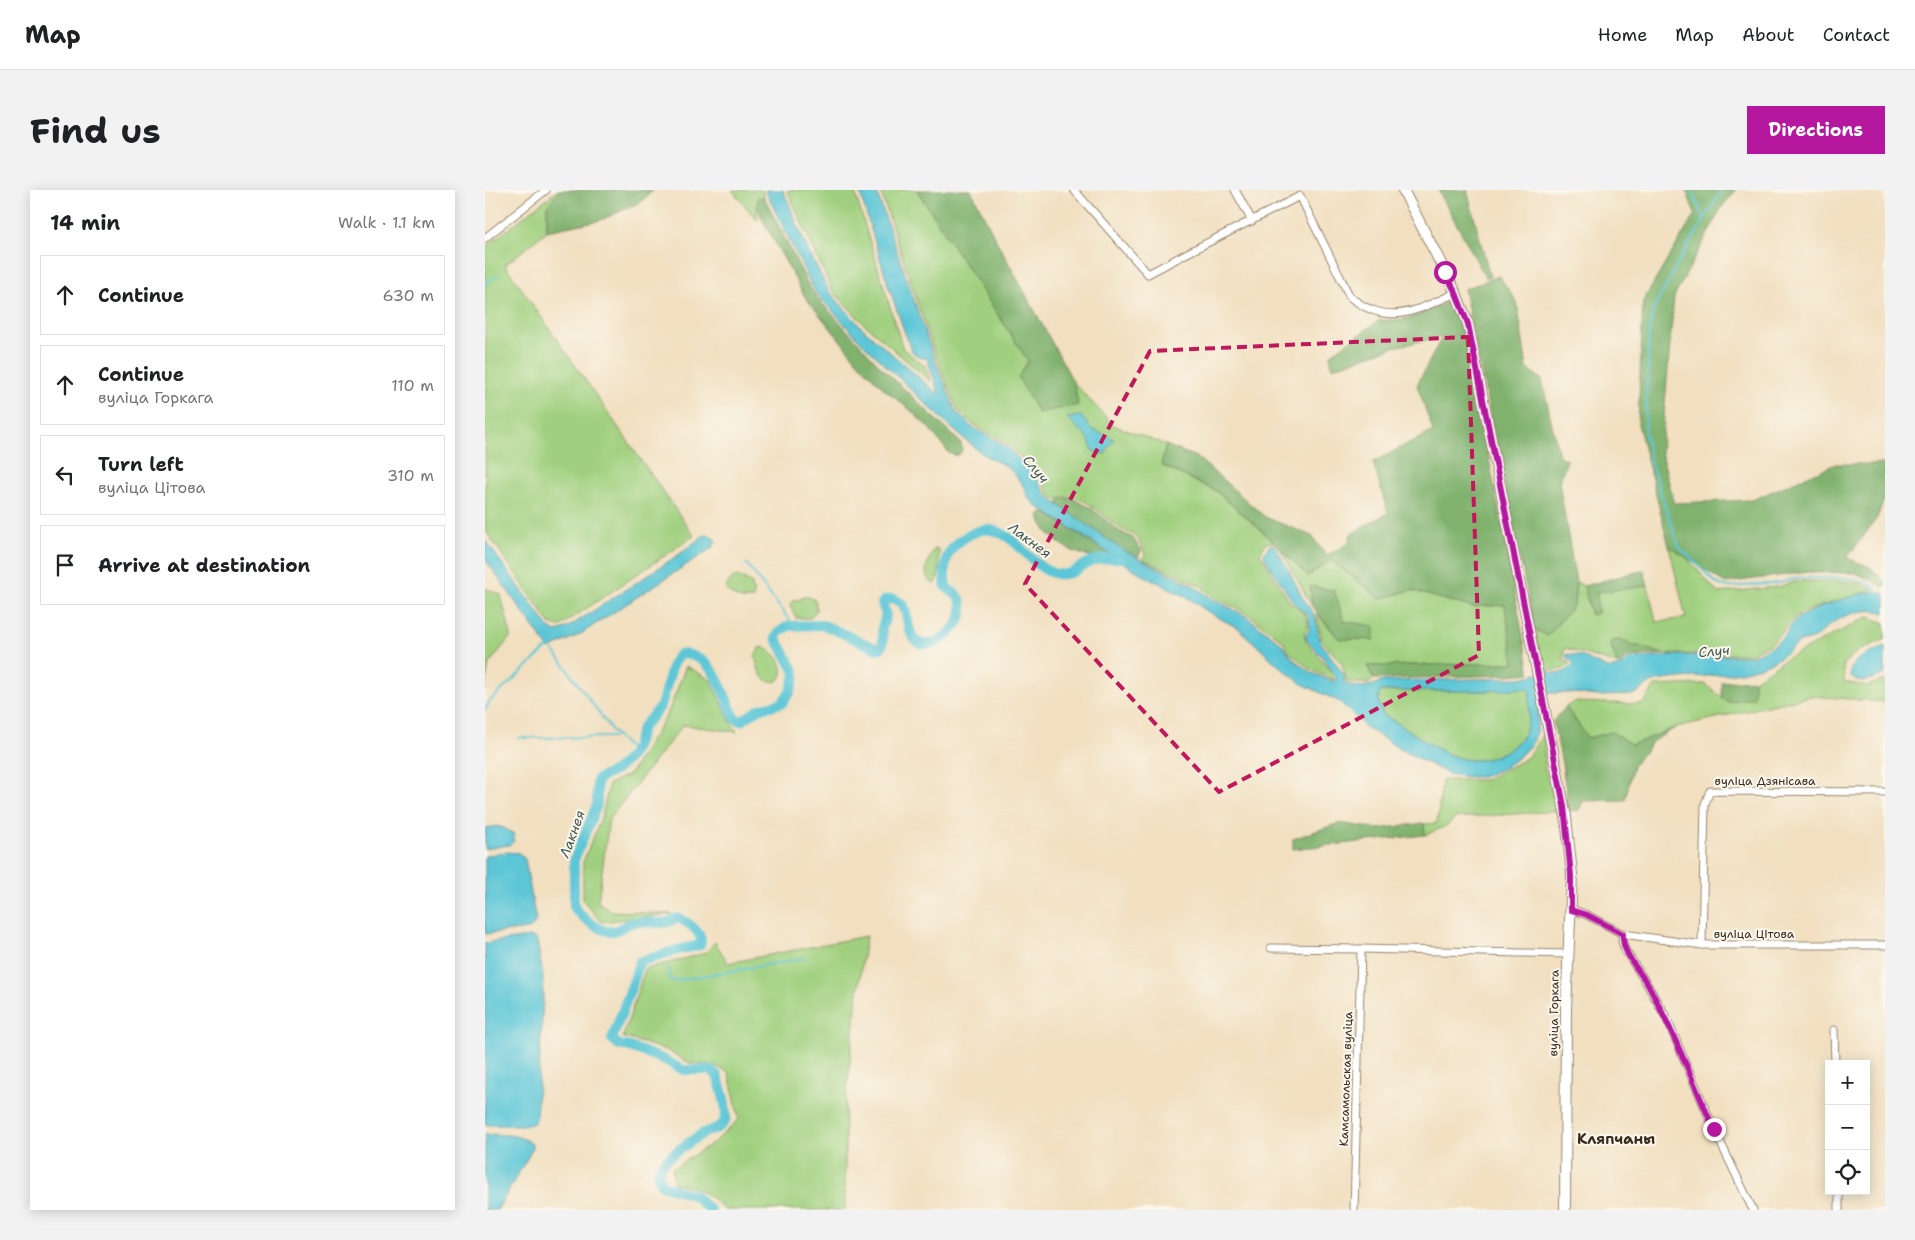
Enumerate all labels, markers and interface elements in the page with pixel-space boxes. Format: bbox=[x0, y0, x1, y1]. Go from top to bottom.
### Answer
text: Map bbox=[25, 19, 81, 51]
text: Home bbox=[1598, 23, 1647, 47]
text: Map bbox=[1675, 23, 1714, 47]
text: About bbox=[1742, 23, 1795, 47]
text: Contact bbox=[1823, 23, 1890, 47]
button: Directions bbox=[1747, 106, 1885, 154]
text: Find us bbox=[30, 107, 161, 154]
text: 14 min bbox=[50, 209, 120, 237]
text: Walk · 1.1 km bbox=[338, 212, 435, 233]
route start bbox=[1434, 261, 1457, 284]
icon: ahead bbox=[51, 281, 79, 309]
text: Continue bbox=[98, 283, 184, 308]
text: 630 m bbox=[382, 285, 434, 306]
text: Continue bbox=[98, 362, 184, 387]
icon: ahead bbox=[51, 371, 79, 399]
text: 110 m bbox=[391, 375, 434, 396]
text: вуліца Горкага bbox=[98, 387, 214, 408]
water label: Случ bbox=[1019, 451, 1053, 487]
text: Turn left bbox=[98, 452, 184, 477]
icon: left bbox=[51, 461, 79, 489]
text: 310 m bbox=[387, 465, 434, 486]
text: вуліца Цітова bbox=[98, 477, 206, 498]
water label: Лакнея bbox=[1004, 517, 1055, 562]
icon: arrive bbox=[51, 551, 79, 579]
text: Arrive at destination bbox=[98, 553, 310, 578]
water label: Случ bbox=[1698, 641, 1731, 661]
street label: вуліца Дзянісава bbox=[1715, 773, 1816, 789]
water label: Лакнея bbox=[555, 807, 589, 861]
street label: вуліца Цітова bbox=[1714, 926, 1795, 942]
street label: вуліца Горкага bbox=[1545, 969, 1563, 1056]
street label: Камсамольская вуліца bbox=[1336, 1011, 1356, 1147]
map controls bbox=[1825, 1060, 1870, 1195]
button: + bbox=[1825, 1060, 1870, 1105]
button: − bbox=[1825, 1105, 1870, 1150]
route end bbox=[1703, 1118, 1726, 1141]
district label: Кляпчаны bbox=[1577, 1129, 1655, 1149]
button: locate bbox=[1825, 1150, 1870, 1195]

